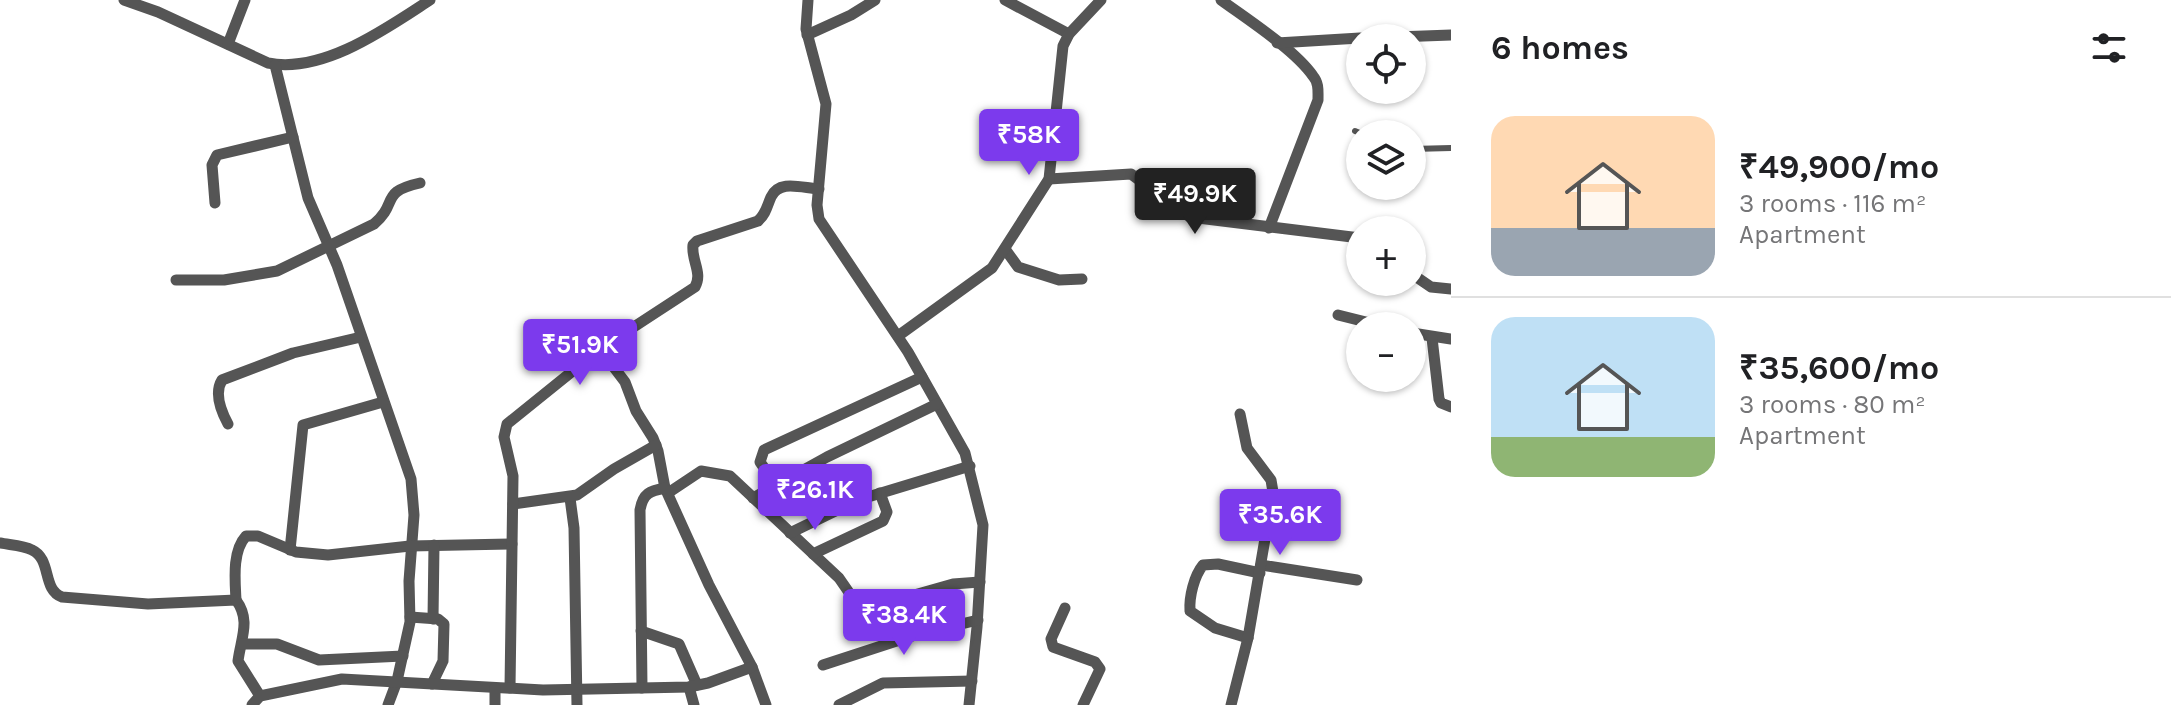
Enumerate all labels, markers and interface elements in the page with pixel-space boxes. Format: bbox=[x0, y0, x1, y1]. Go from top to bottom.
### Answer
map controls bbox=[1346, 24, 1426, 392]
button: locate bbox=[1346, 24, 1426, 104]
icon: filters bbox=[2087, 26, 2131, 70]
text: 6 homes bbox=[1491, 28, 1629, 68]
pin: ₹58K bbox=[982, 109, 1076, 177]
text: ₹58K bbox=[997, 119, 1061, 150]
button: layers bbox=[1346, 120, 1426, 200]
text: ₹49,900/mo bbox=[1739, 147, 1939, 187]
icon: home bbox=[1555, 148, 1651, 244]
pin: ₹49.9K bbox=[1130, 168, 1260, 236]
text: ₹49.9K bbox=[1153, 178, 1237, 209]
text: 3 rooms · 116 m² bbox=[1739, 188, 1926, 219]
button: + bbox=[1346, 216, 1426, 296]
text: Apartment bbox=[1739, 219, 1866, 250]
button: − bbox=[1346, 312, 1426, 392]
pin: ₹51.9K bbox=[515, 319, 645, 387]
text: ₹51.9K bbox=[541, 329, 619, 360]
text: ₹35,600/mo bbox=[1739, 348, 1939, 388]
icon: home bbox=[1555, 349, 1651, 445]
text: 3 rooms · 80 m² bbox=[1739, 389, 1926, 420]
text: Apartment bbox=[1739, 420, 1866, 451]
pin: ₹26.1K bbox=[750, 464, 880, 532]
text: ₹26.1K bbox=[776, 474, 854, 505]
pin: ₹35.6K bbox=[1215, 489, 1345, 557]
text: ₹35.6K bbox=[1238, 499, 1322, 530]
pin: ₹38.4K bbox=[839, 589, 969, 657]
text: ₹38.4K bbox=[861, 599, 947, 630]

